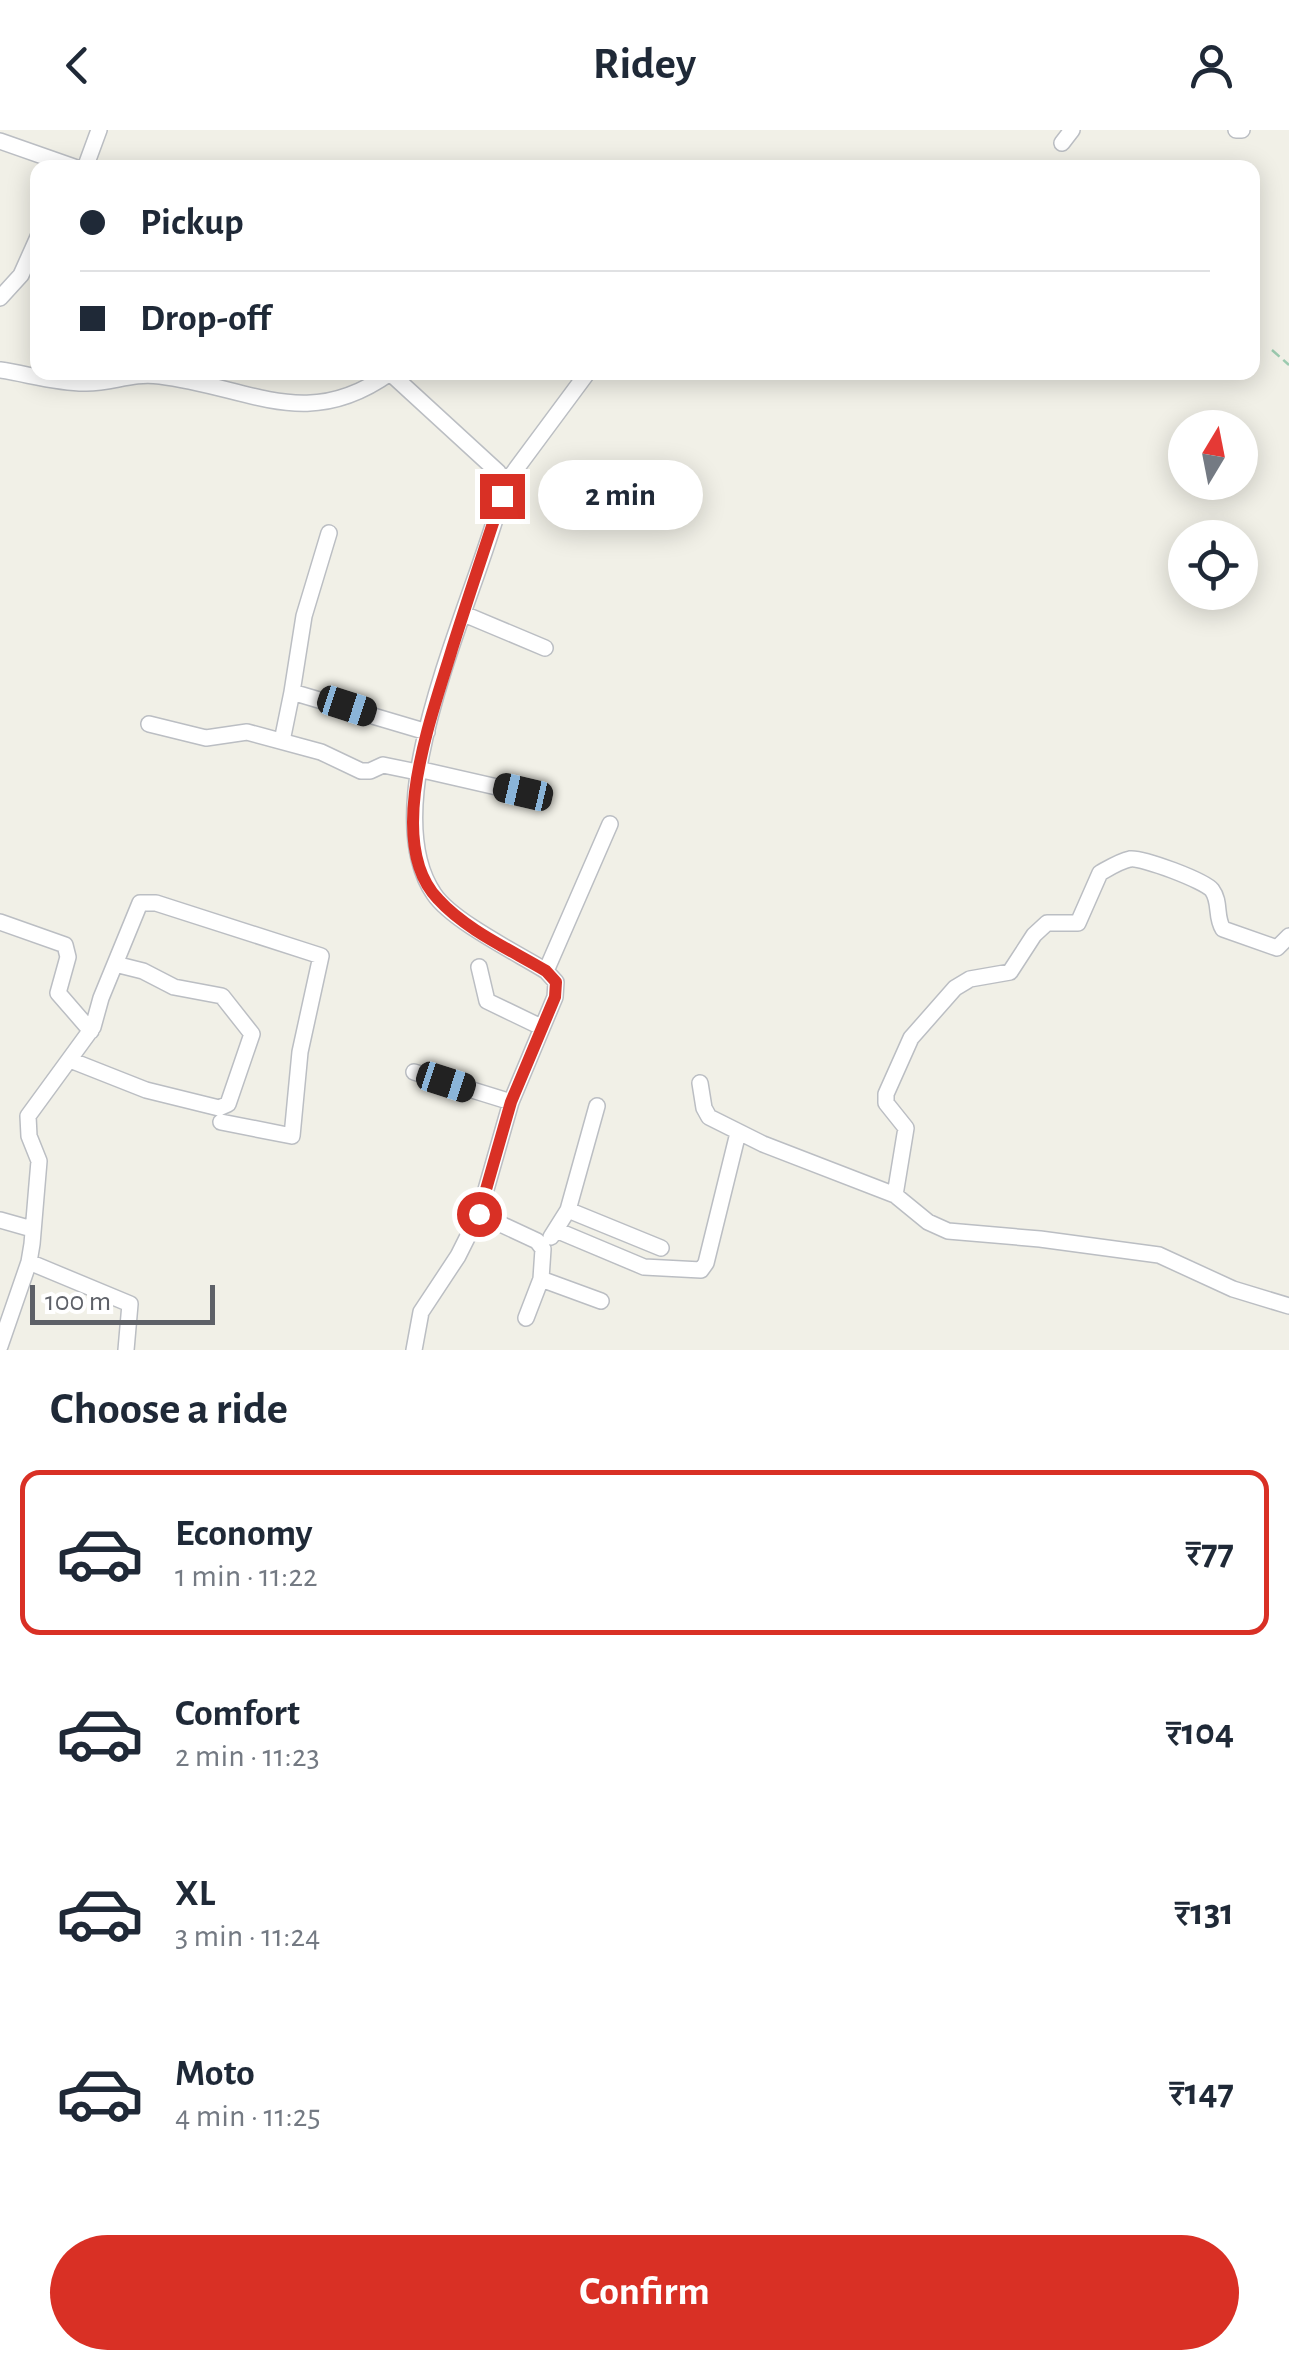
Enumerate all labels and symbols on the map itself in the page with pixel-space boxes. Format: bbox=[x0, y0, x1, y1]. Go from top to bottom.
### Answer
north arrow bbox=[1168, 410, 1258, 500]
callout: 2 min bbox=[537, 461, 702, 531]
route end bbox=[480, 474, 525, 519]
car bbox=[314, 682, 380, 730]
car bbox=[490, 771, 556, 813]
car bbox=[413, 1058, 479, 1106]
route start bbox=[457, 1192, 502, 1237]
scale bar bbox=[30, 1280, 215, 1324]

